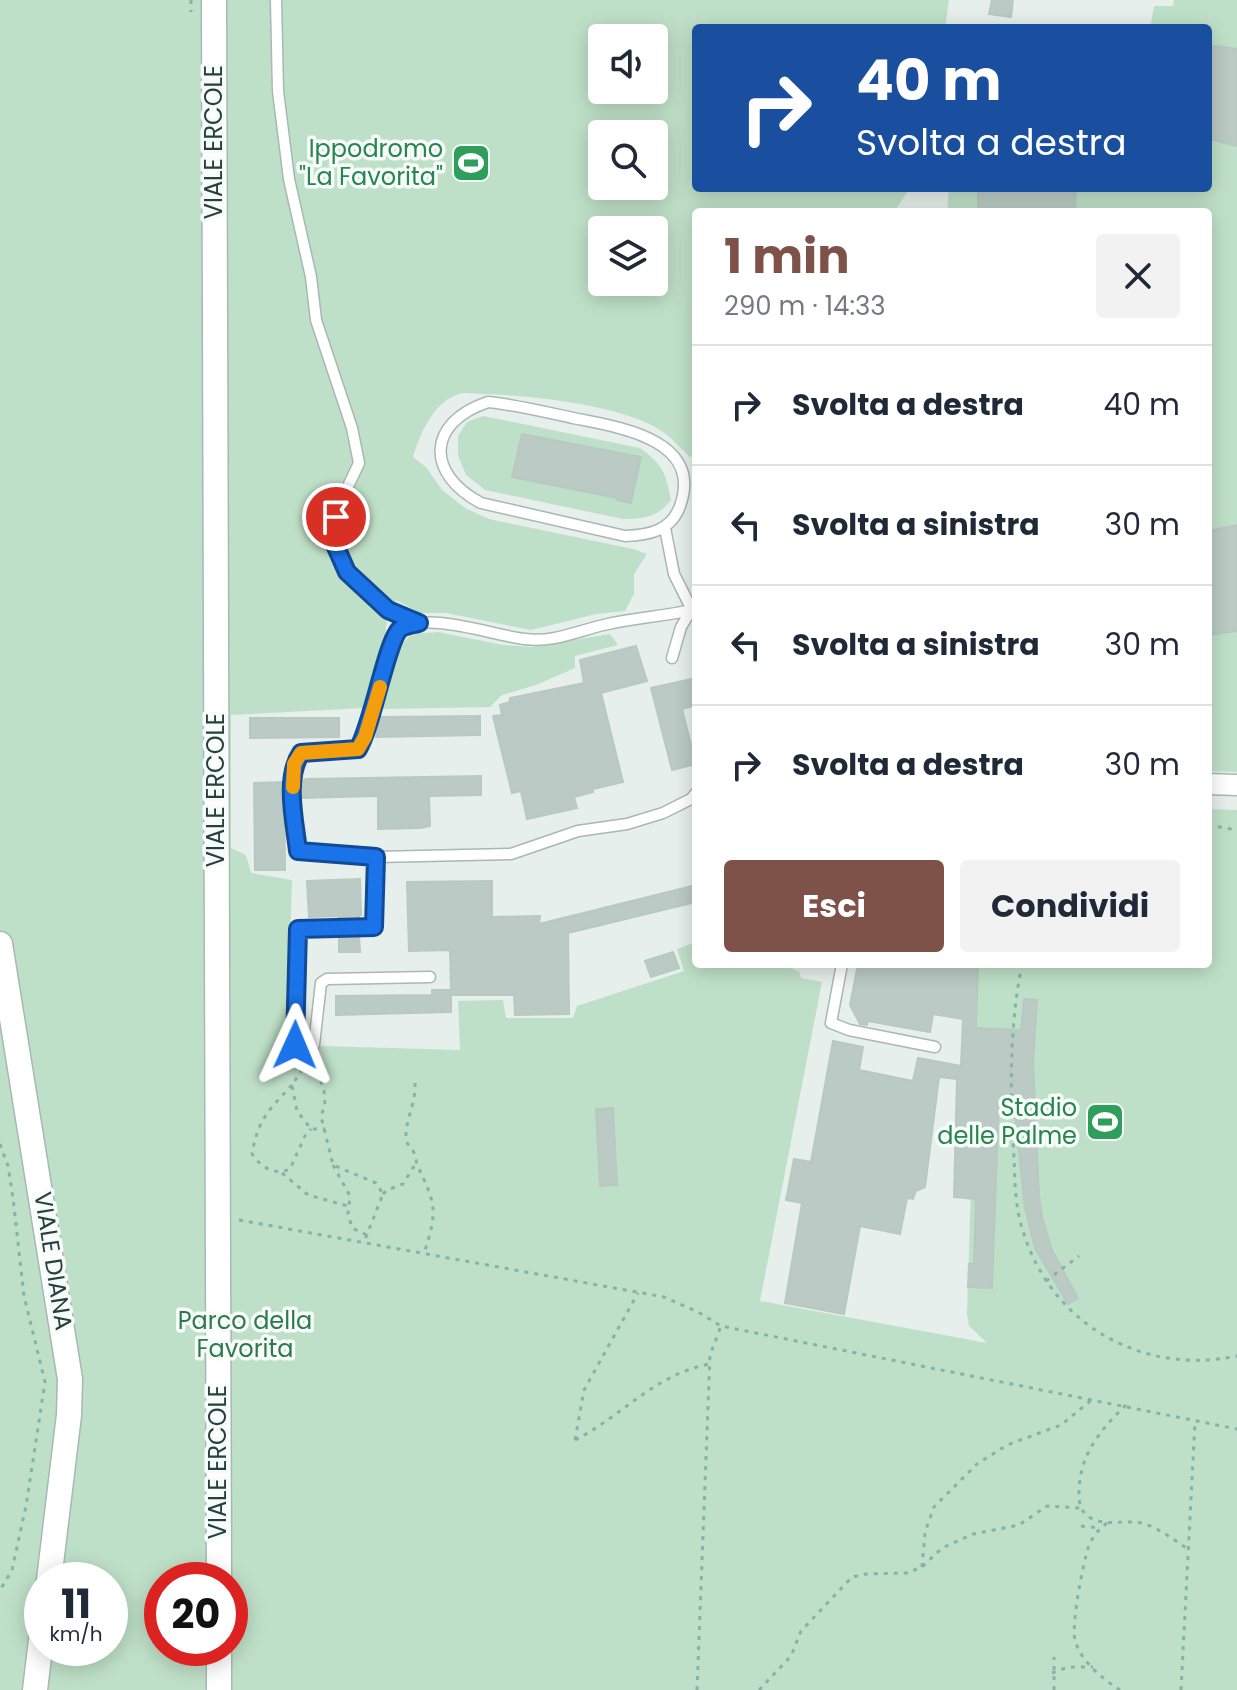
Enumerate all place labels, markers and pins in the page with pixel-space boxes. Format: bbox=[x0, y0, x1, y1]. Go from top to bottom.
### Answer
place label: Ippodromo "La Favorita" bbox=[299, 132, 443, 193]
sports icon: Ippodromo "La Favorita" bbox=[450, 142, 492, 184]
pin bbox=[302, 483, 370, 551]
place label: Stadio delle Palme bbox=[937, 1091, 1077, 1152]
sports icon: Stadio delle Palme bbox=[1084, 1101, 1126, 1143]

